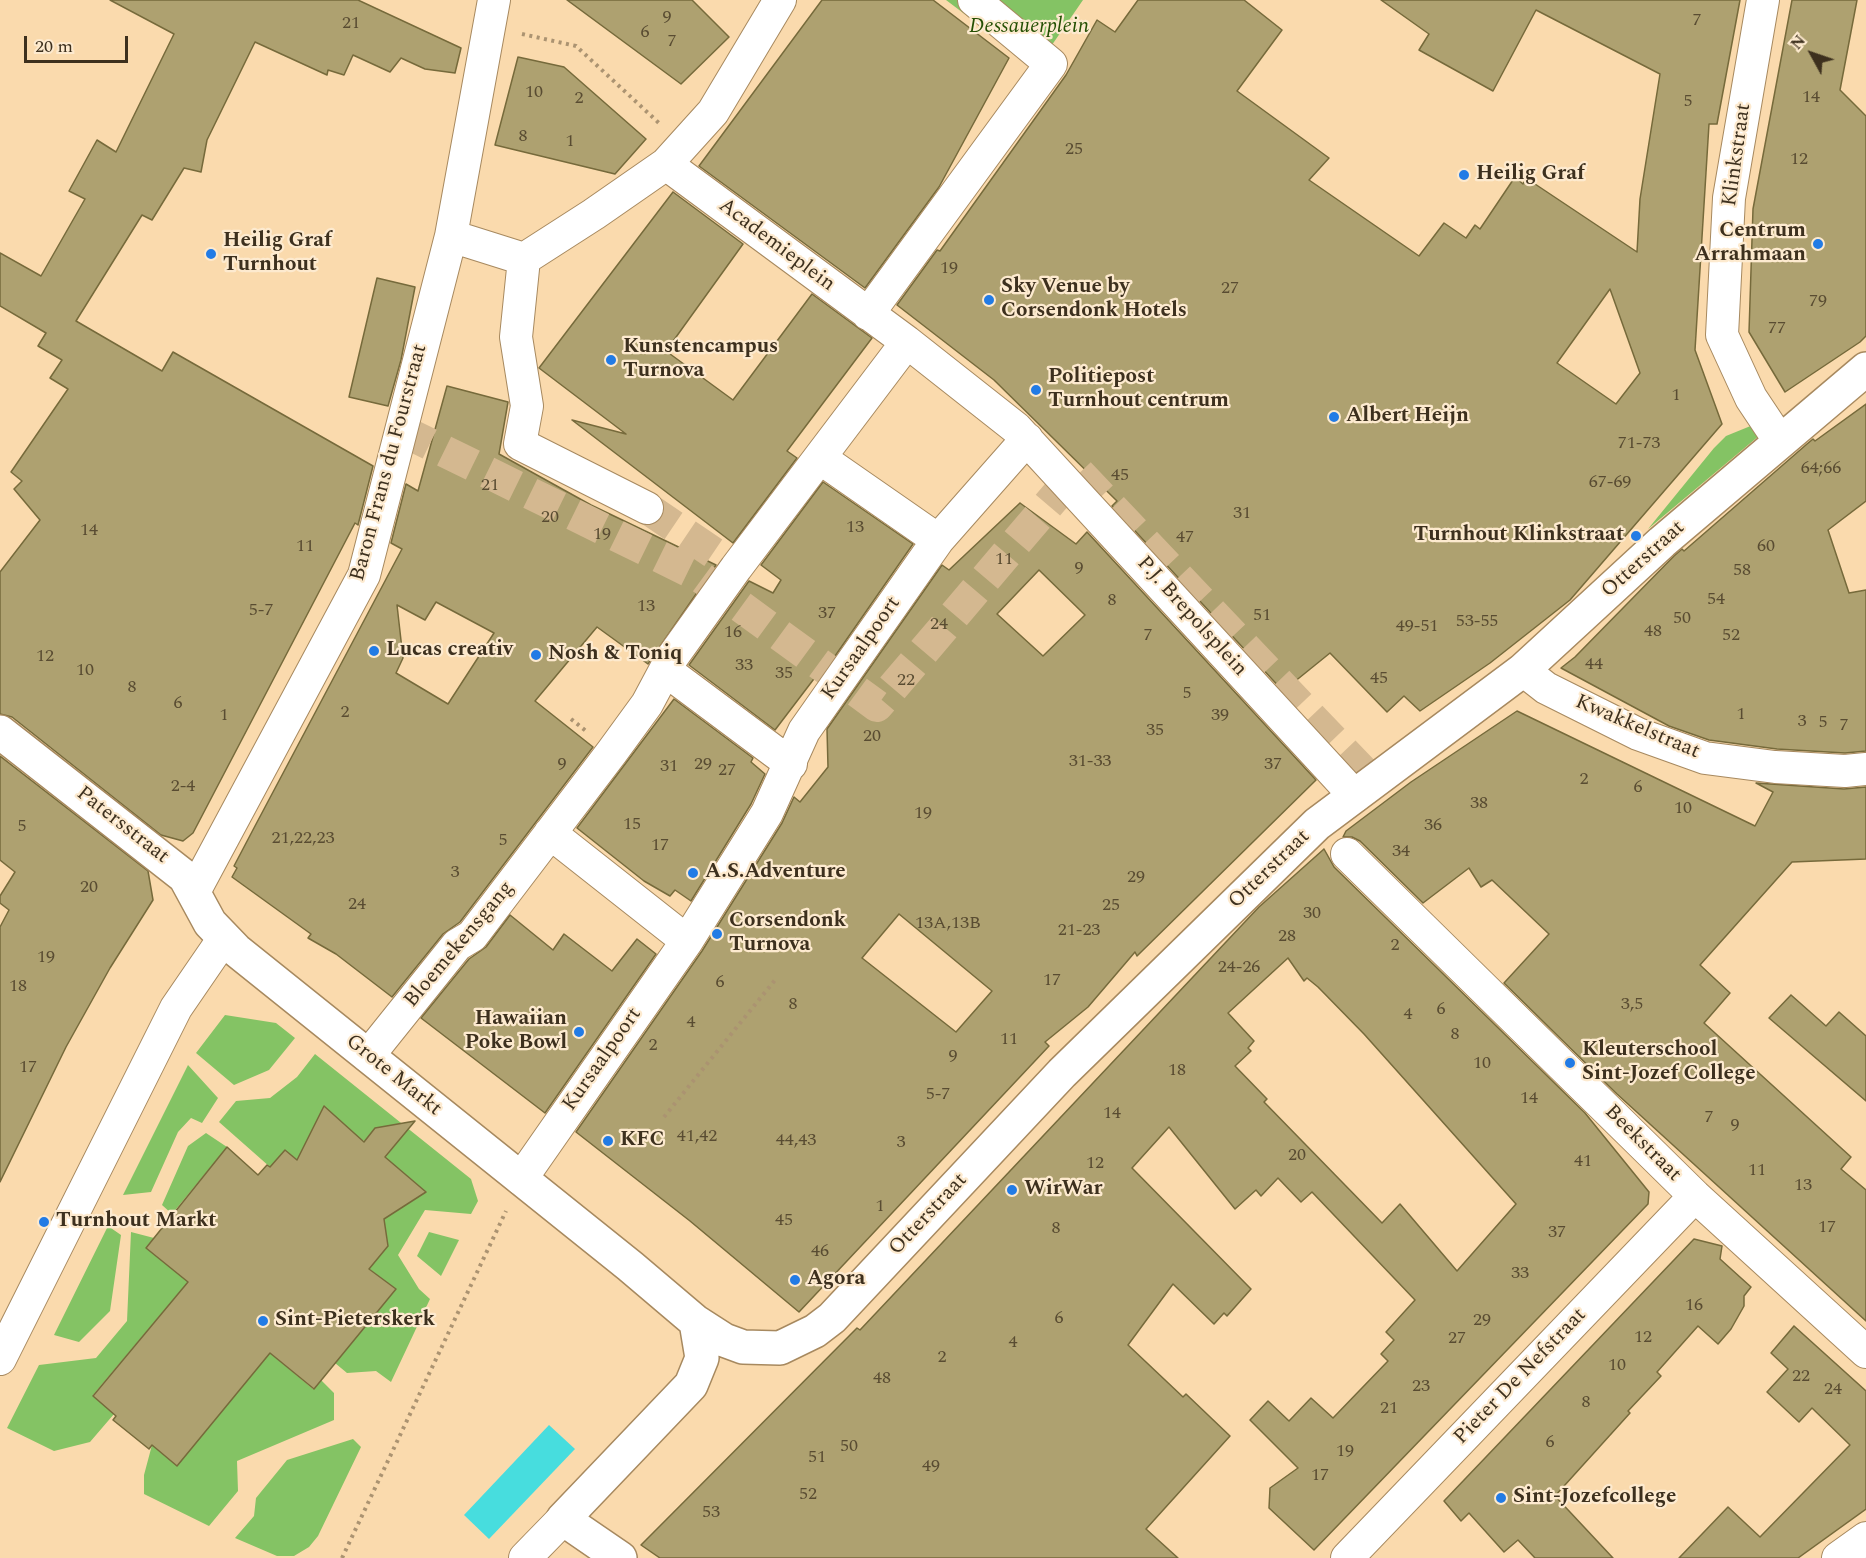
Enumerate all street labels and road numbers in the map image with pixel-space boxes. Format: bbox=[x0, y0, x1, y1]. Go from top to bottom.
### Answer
street label: Klinkstraat bbox=[1718, 102, 1758, 208]
street label: Academieplein bbox=[713, 194, 839, 298]
street label: Baron Frans du Fourstraat bbox=[346, 342, 434, 584]
street label: Otterstraat bbox=[1597, 516, 1691, 604]
street label: P.J. Brepolsplein bbox=[1131, 552, 1251, 682]
street label: Kursaalpoort bbox=[817, 592, 907, 706]
street label: Kwakkelstraat bbox=[1571, 690, 1703, 766]
street label: Patersstraat bbox=[70, 782, 174, 870]
street label: Otterstraat bbox=[1224, 825, 1316, 915]
street label: Bloemekensgang bbox=[400, 877, 520, 1013]
street label: Kursaalpoort bbox=[558, 1003, 648, 1117]
street label: Grote Markt bbox=[340, 1030, 446, 1122]
street label: Beekstraat bbox=[1598, 1100, 1686, 1188]
street label: Otterstraat bbox=[885, 1169, 973, 1261]
street label: Pieter De Nefstraat bbox=[1449, 1303, 1593, 1451]

